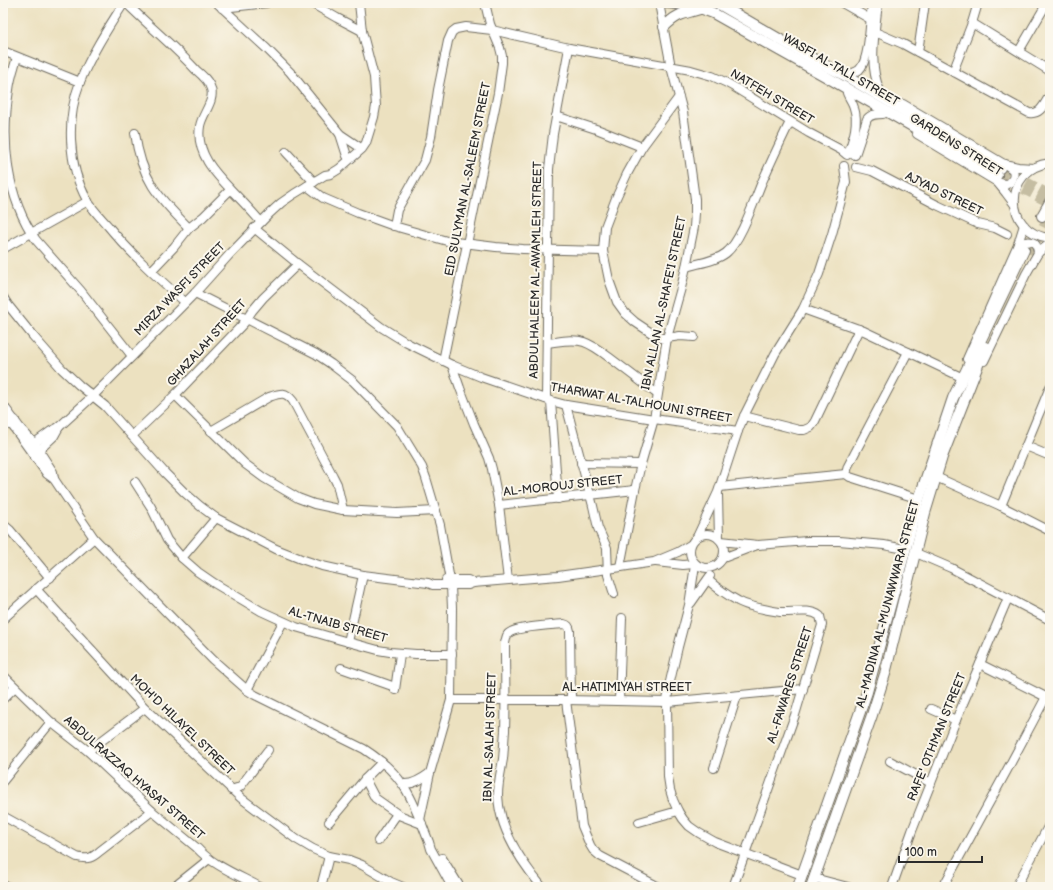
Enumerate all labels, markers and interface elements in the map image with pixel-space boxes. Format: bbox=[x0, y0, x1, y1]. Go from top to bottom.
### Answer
street label: WASFI AL-TALL STREET bbox=[780, 30, 903, 110]
street label: NATFEH STREET bbox=[727, 66, 817, 128]
street label: EID SULYMAN AL-SALEEM STREET bbox=[442, 80, 494, 277]
street label: GARDENS STREET bbox=[907, 110, 1006, 180]
street label: ABDULHALEEM AL-AWAMLEH STREET bbox=[527, 160, 545, 379]
street label: AJYAD STREET bbox=[903, 169, 986, 220]
street label: IBN ALLAN AL-SHAFE'I STREET bbox=[638, 214, 690, 391]
street label: MIRZA WASFI STREET bbox=[131, 238, 229, 339]
street label: GHAZALAH STREET bbox=[164, 296, 250, 389]
street label: THARWAT AL-TALHOUNI STREET bbox=[549, 380, 734, 426]
street label: AL-MOROUJ STREET bbox=[503, 472, 624, 500]
street label: AL-MADINA AL-MUNAWWARA STREET bbox=[853, 498, 923, 710]
street label: AL-TNAIB STREET bbox=[287, 604, 390, 646]
street label: AL-FAWARES STREET bbox=[764, 624, 816, 745]
street label: RAFE' OTHMAN STREET bbox=[904, 670, 970, 803]
street label: MOH'D HILAYEL STREET bbox=[127, 671, 238, 779]
street label: IBN AL-SALAH STREET bbox=[480, 671, 500, 802]
street label: AL-HATIMIYAH STREET bbox=[562, 680, 692, 695]
street label: ABDULRAZZAQ HYASAT STREET bbox=[61, 713, 208, 844]
scale bar bbox=[899, 838, 982, 864]
text: 100 m bbox=[905, 845, 937, 860]

